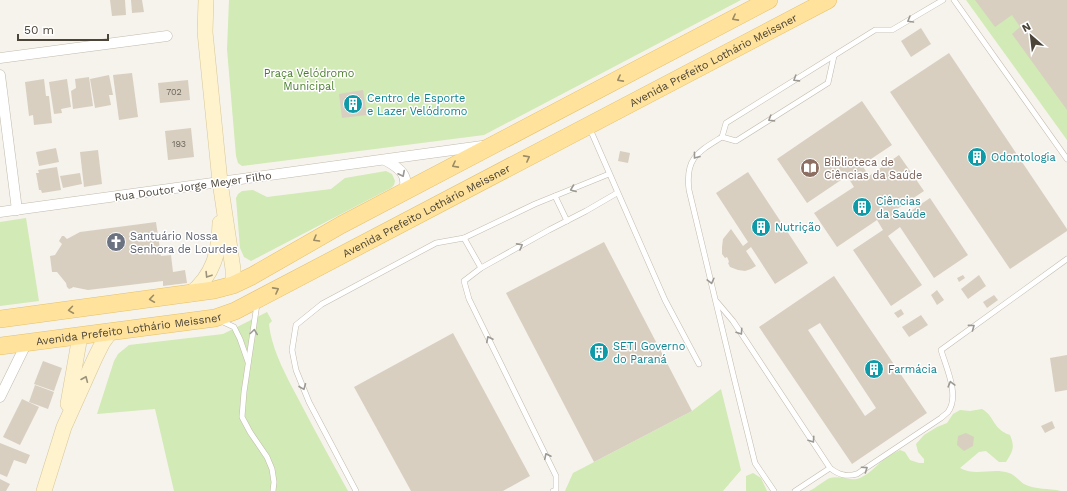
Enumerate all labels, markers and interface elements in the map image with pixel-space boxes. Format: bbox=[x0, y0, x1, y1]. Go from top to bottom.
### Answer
street label: Avenida Prefeito Lothário Meissner bbox=[627, 11, 800, 110]
one-way arrow bbox=[732, 13, 739, 21]
scale bar bbox=[18, 16, 108, 42]
one-way arrow bbox=[907, 16, 914, 23]
north arrow bbox=[1011, 16, 1051, 56]
text: N bbox=[1020, 20, 1033, 35]
text: 50 m bbox=[24, 23, 54, 37]
park label: Praça Velódromo Municipal bbox=[264, 67, 354, 93]
one-way arrow bbox=[616, 74, 624, 81]
one-way arrow bbox=[794, 75, 801, 82]
house number: 702 bbox=[166, 87, 182, 97]
place label: Centro de Esporte e Lazer Velódromo bbox=[367, 92, 467, 118]
building icon: Centro de Esporte e Lazer Velódromo bbox=[342, 93, 364, 115]
one-way arrow bbox=[768, 114, 775, 122]
house number: 193 bbox=[172, 139, 186, 149]
building icon: Odontologia bbox=[966, 146, 988, 168]
place label: Odontologia bbox=[991, 151, 1056, 164]
one-way arrow bbox=[694, 152, 701, 159]
one-way arrow bbox=[523, 155, 530, 163]
place label: Biblioteca de Ciências da Saúde bbox=[824, 156, 922, 182]
library icon: Biblioteca de Ciências da Saúde bbox=[799, 157, 821, 179]
one-way arrow bbox=[452, 161, 459, 168]
street label: Avenida Prefeito Lothário Meissner bbox=[340, 162, 513, 260]
street label: Rua Doutor Jorge Meyer Filho bbox=[114, 169, 273, 204]
one-way arrow bbox=[397, 170, 405, 177]
one-way arrow bbox=[569, 184, 576, 192]
place label: Ciências da Saúde bbox=[876, 195, 926, 221]
building icon: Ciências da Saúde bbox=[851, 196, 873, 218]
building icon: Nutrição bbox=[750, 216, 772, 238]
place label: Nutrição bbox=[775, 221, 821, 234]
place label: Santuário Nossa Senhora de Lourdes bbox=[130, 230, 238, 256]
church icon: Santuário Nossa Senhora de Lourdes bbox=[105, 231, 127, 253]
one-way arrow bbox=[313, 235, 320, 242]
one-way arrow bbox=[516, 243, 523, 250]
one-way arrow bbox=[205, 271, 212, 278]
one-way arrow bbox=[707, 278, 715, 284]
one-way arrow bbox=[271, 288, 279, 295]
one-way arrow bbox=[149, 294, 155, 303]
one-way arrow bbox=[68, 305, 75, 314]
street label: Avenida Prefeito Lothário Meissner bbox=[35, 310, 224, 348]
one-way arrow bbox=[968, 325, 975, 332]
one-way arrow bbox=[735, 328, 743, 335]
one-way arrow bbox=[249, 329, 258, 335]
one-way arrow bbox=[487, 336, 494, 343]
place label: SETI Governo do Paraná bbox=[613, 340, 685, 366]
building icon: SETI Governo do Paraná bbox=[588, 341, 610, 363]
building icon: Farmácia bbox=[863, 358, 885, 380]
place label: Farmácia bbox=[888, 363, 937, 376]
one-way arrow bbox=[81, 375, 89, 382]
one-way arrow bbox=[947, 381, 955, 387]
one-way arrow bbox=[298, 383, 306, 391]
one-way arrow bbox=[807, 436, 815, 443]
one-way arrow bbox=[544, 452, 552, 460]
one-way arrow bbox=[861, 466, 868, 474]

